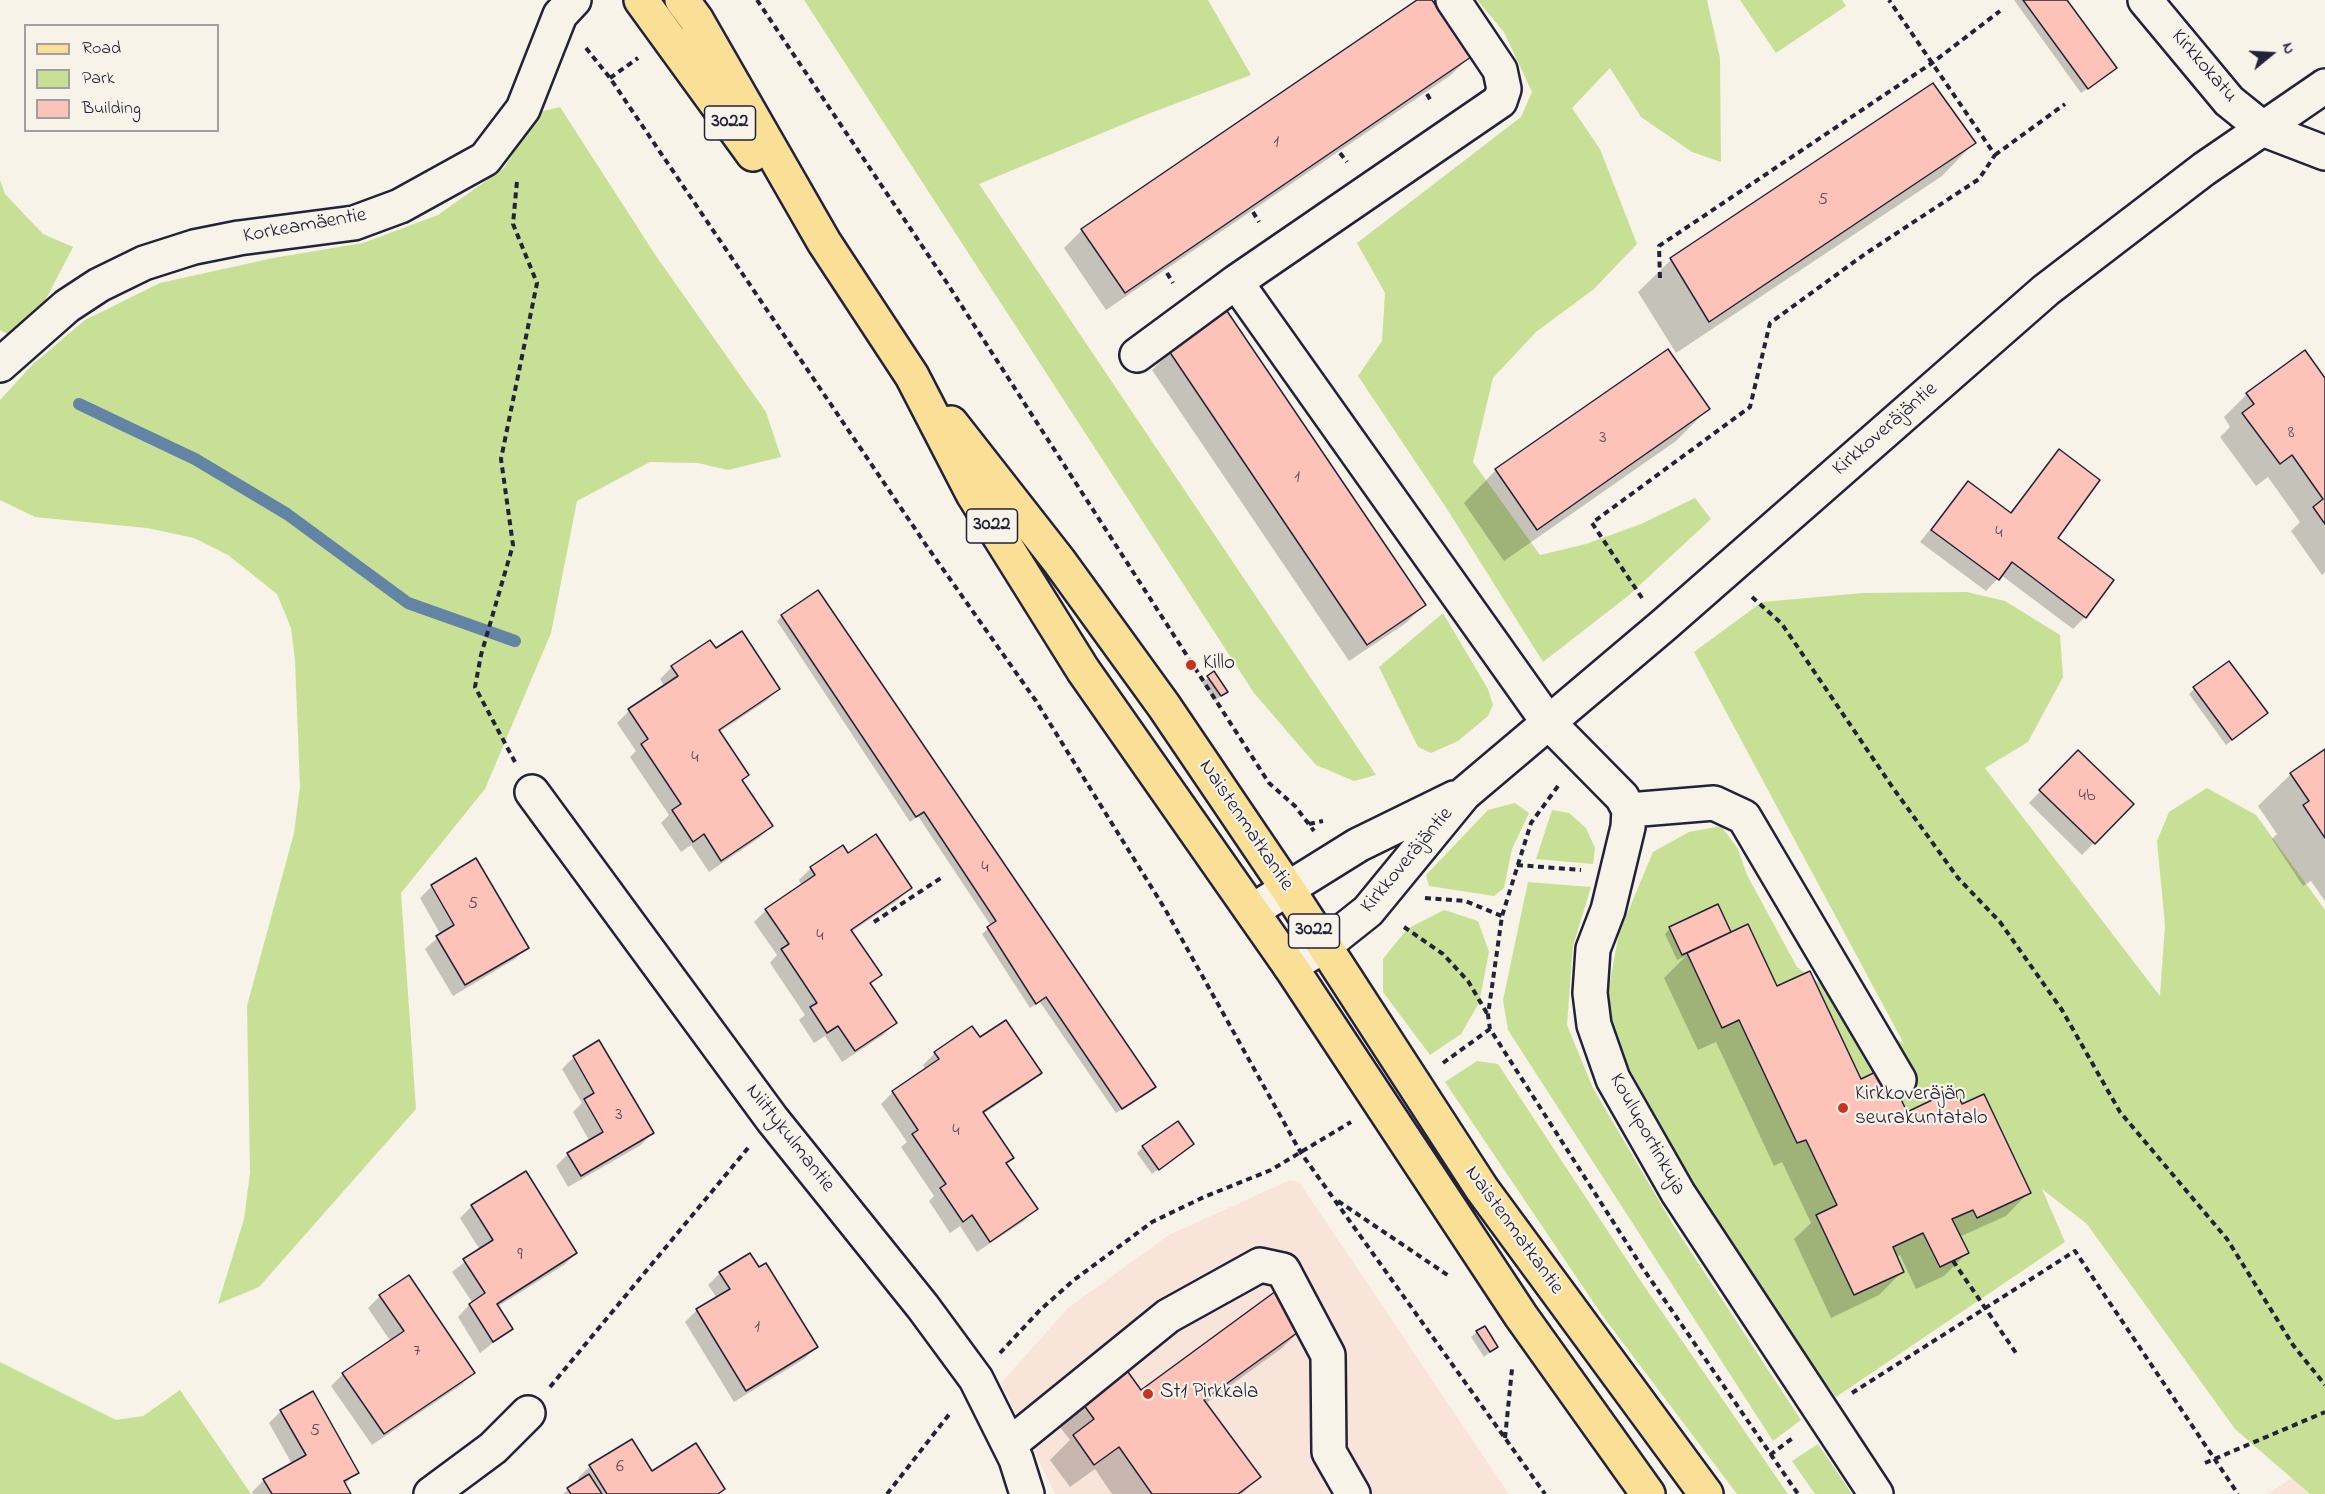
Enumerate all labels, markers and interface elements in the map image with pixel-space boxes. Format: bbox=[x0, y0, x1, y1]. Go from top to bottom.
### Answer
legend bbox=[24, 24, 219, 132]
north arrow bbox=[2241, 24, 2301, 84]
street label: Kirkkokatu bbox=[2164, 25, 2242, 109]
text: Road bbox=[82, 36, 121, 62]
text: N bbox=[2275, 40, 2301, 57]
text: Park bbox=[82, 66, 115, 92]
text: Building bbox=[82, 96, 141, 122]
road number: 3022 bbox=[704, 106, 756, 140]
house number: 1 bbox=[1273, 132, 1279, 154]
house number: 5 bbox=[1818, 190, 1828, 212]
street label: Korkeamäentie bbox=[242, 204, 368, 250]
street label: Kirkkoveräjäntie bbox=[1828, 378, 1944, 482]
house number: 8 bbox=[2288, 423, 2294, 445]
house number: 3 bbox=[1599, 428, 1607, 450]
house number: 1 bbox=[1294, 467, 1300, 489]
road number: 3022 bbox=[966, 509, 1018, 543]
house number: 4 bbox=[1995, 523, 2003, 545]
place label: Killo bbox=[1203, 652, 1235, 678]
marker: Killo bbox=[1184, 658, 1198, 672]
house number: 4 bbox=[691, 748, 699, 770]
street label: Naistenmatkantie bbox=[1192, 756, 1298, 896]
house number: 4b bbox=[2079, 786, 2095, 808]
street label: Kirkkoveräjäntie bbox=[1356, 803, 1460, 919]
house number: 4 bbox=[981, 858, 989, 880]
house number: 5 bbox=[468, 894, 478, 916]
road number: 3022 bbox=[1288, 914, 1340, 948]
house number: 4 bbox=[816, 926, 824, 948]
street label: Kouluportinkuja bbox=[1602, 1070, 1690, 1200]
street label: Niittykulmantie bbox=[739, 1080, 839, 1198]
place label: Kirkkoveräjän seurakuntatalo bbox=[1855, 1083, 1988, 1133]
marker: Kirkkoveräjän seurakuntatalo bbox=[1836, 1101, 1850, 1115]
house number: 3 bbox=[615, 1105, 623, 1127]
house number: 4 bbox=[952, 1121, 960, 1143]
street label: Naistenmatkantie bbox=[1458, 1162, 1568, 1300]
house number: 9 bbox=[517, 1245, 523, 1267]
house number: 1 bbox=[754, 1317, 760, 1339]
house number: 7 bbox=[413, 1341, 421, 1363]
place label: St1 Pirkkala bbox=[1160, 1381, 1258, 1407]
marker: St1 Pirkkala bbox=[1141, 1387, 1155, 1401]
house number: 5 bbox=[310, 1421, 320, 1443]
house number: 6 bbox=[616, 1457, 624, 1479]

